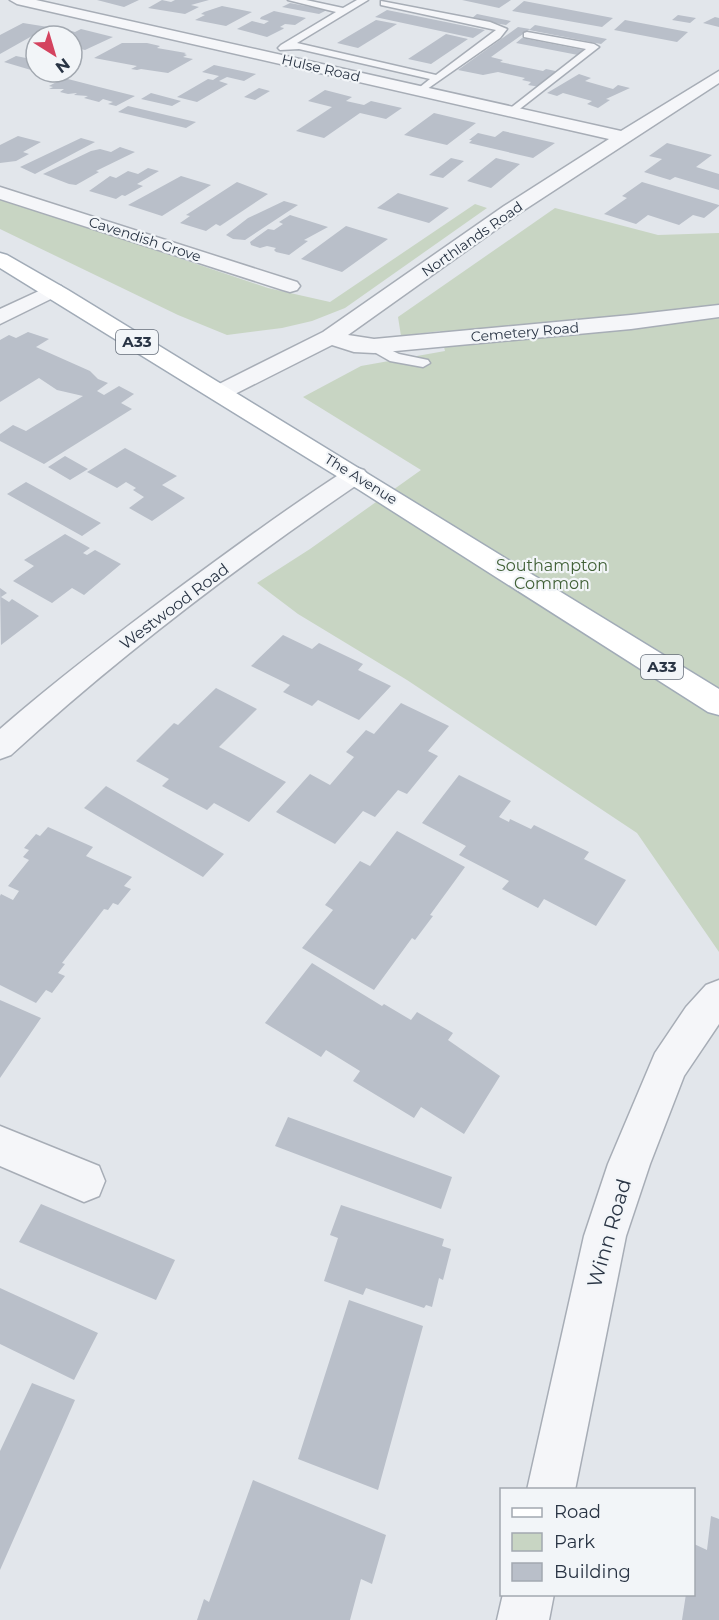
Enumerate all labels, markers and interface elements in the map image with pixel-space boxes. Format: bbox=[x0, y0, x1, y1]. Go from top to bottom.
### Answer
north arrow bbox=[24, 24, 84, 84]
street label: Hulse Road bbox=[280, 50, 362, 86]
text: N bbox=[52, 54, 74, 77]
street label: Northlands Road bbox=[418, 197, 526, 281]
street label: Cavendish Grove bbox=[87, 212, 203, 266]
street label: Cemetery Road bbox=[470, 318, 580, 346]
road number: A33 bbox=[116, 330, 158, 354]
street label: The Avenue bbox=[321, 450, 401, 508]
park label: Southampton Common bbox=[496, 556, 608, 593]
street label: Westwood Road bbox=[116, 559, 233, 654]
road number: A33 bbox=[641, 655, 683, 679]
street label: Winn Road bbox=[582, 1176, 636, 1290]
legend bbox=[500, 1488, 695, 1596]
text: Road bbox=[554, 1501, 601, 1523]
text: Park bbox=[554, 1531, 595, 1553]
text: Building bbox=[554, 1561, 631, 1583]

